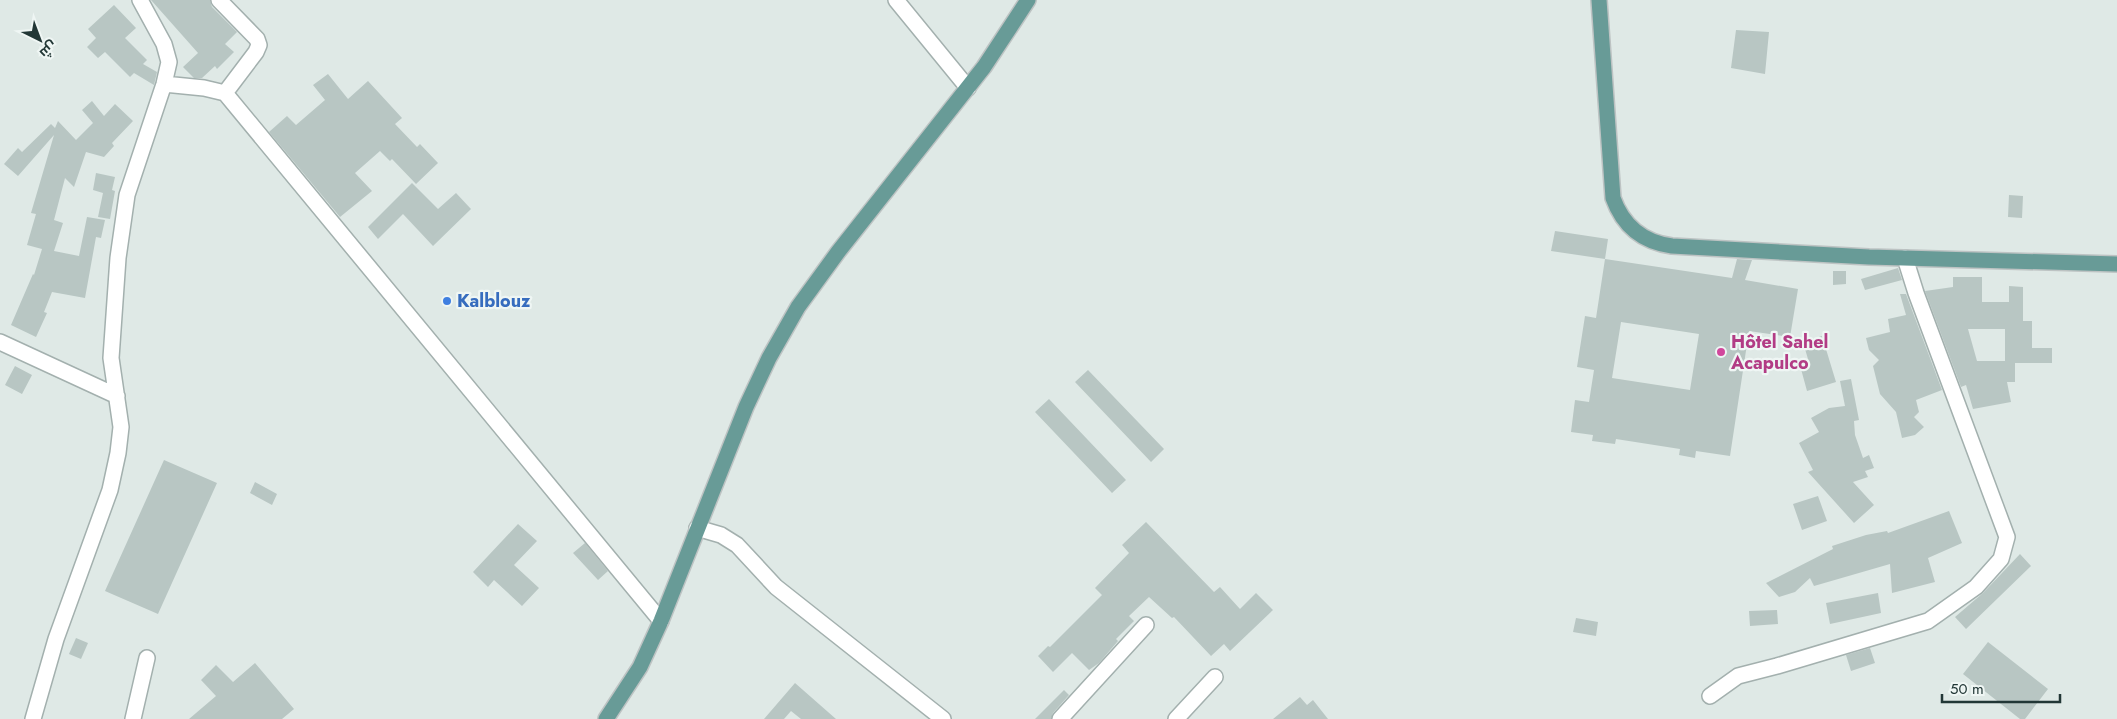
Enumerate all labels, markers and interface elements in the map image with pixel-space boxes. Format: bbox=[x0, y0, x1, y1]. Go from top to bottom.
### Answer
north arrow bbox=[15, 15, 65, 65]
text: ش bbox=[35, 36, 62, 63]
place label: Kalblouz bbox=[457, 288, 531, 314]
marker: Kalblouz bbox=[441, 295, 453, 307]
place label: Hôtel Sahel Acapulco bbox=[1730, 329, 1828, 376]
marker: Hôtel Sahel Acapulco bbox=[1715, 346, 1727, 358]
scale bar bbox=[1942, 672, 2060, 704]
text: 50 m bbox=[1950, 678, 1984, 700]

